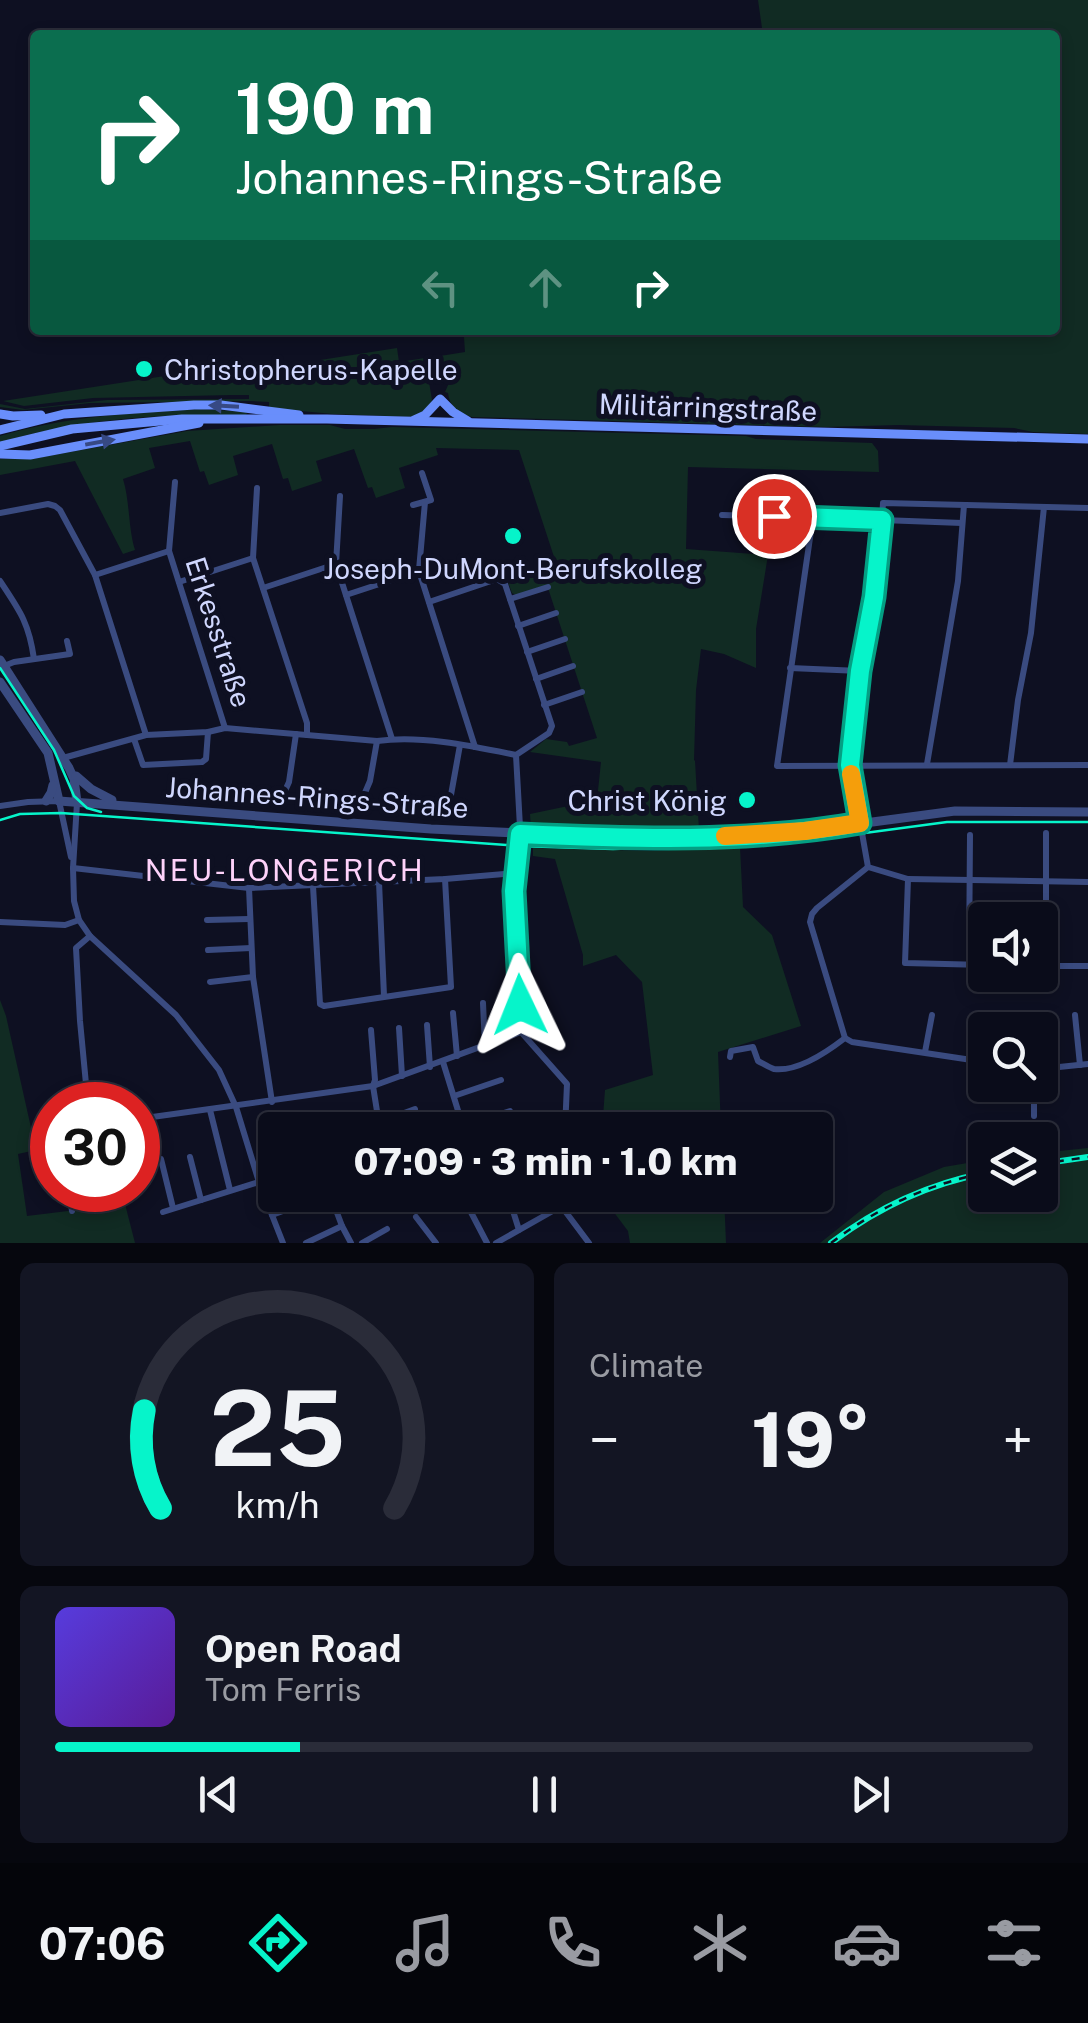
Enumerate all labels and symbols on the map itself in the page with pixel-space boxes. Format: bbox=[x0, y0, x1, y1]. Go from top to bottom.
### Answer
place label: Christopherus-Kapelle bbox=[164, 353, 458, 386]
marker: Christopherus-Kapelle bbox=[133, 358, 155, 380]
street label: Militärringstraße bbox=[598, 387, 818, 427]
one-way arrow bbox=[208, 398, 240, 414]
one-way arrow bbox=[85, 434, 117, 449]
pin bbox=[732, 474, 817, 559]
marker: Joseph-DuMont-Berufskolleg bbox=[502, 525, 524, 547]
place label: Joseph-DuMont-Berufskolleg bbox=[323, 552, 703, 585]
street label: Erkesstraße bbox=[179, 553, 259, 711]
street label: Johannes-Rings-Straße bbox=[164, 770, 470, 824]
place label: Christ König bbox=[568, 784, 727, 817]
marker: Christ König bbox=[736, 789, 758, 811]
district label: NEU-LONGERICH bbox=[145, 852, 425, 888]
position arrow bbox=[468, 953, 572, 1057]
speed limit sign: 30 bbox=[30, 1082, 160, 1212]

